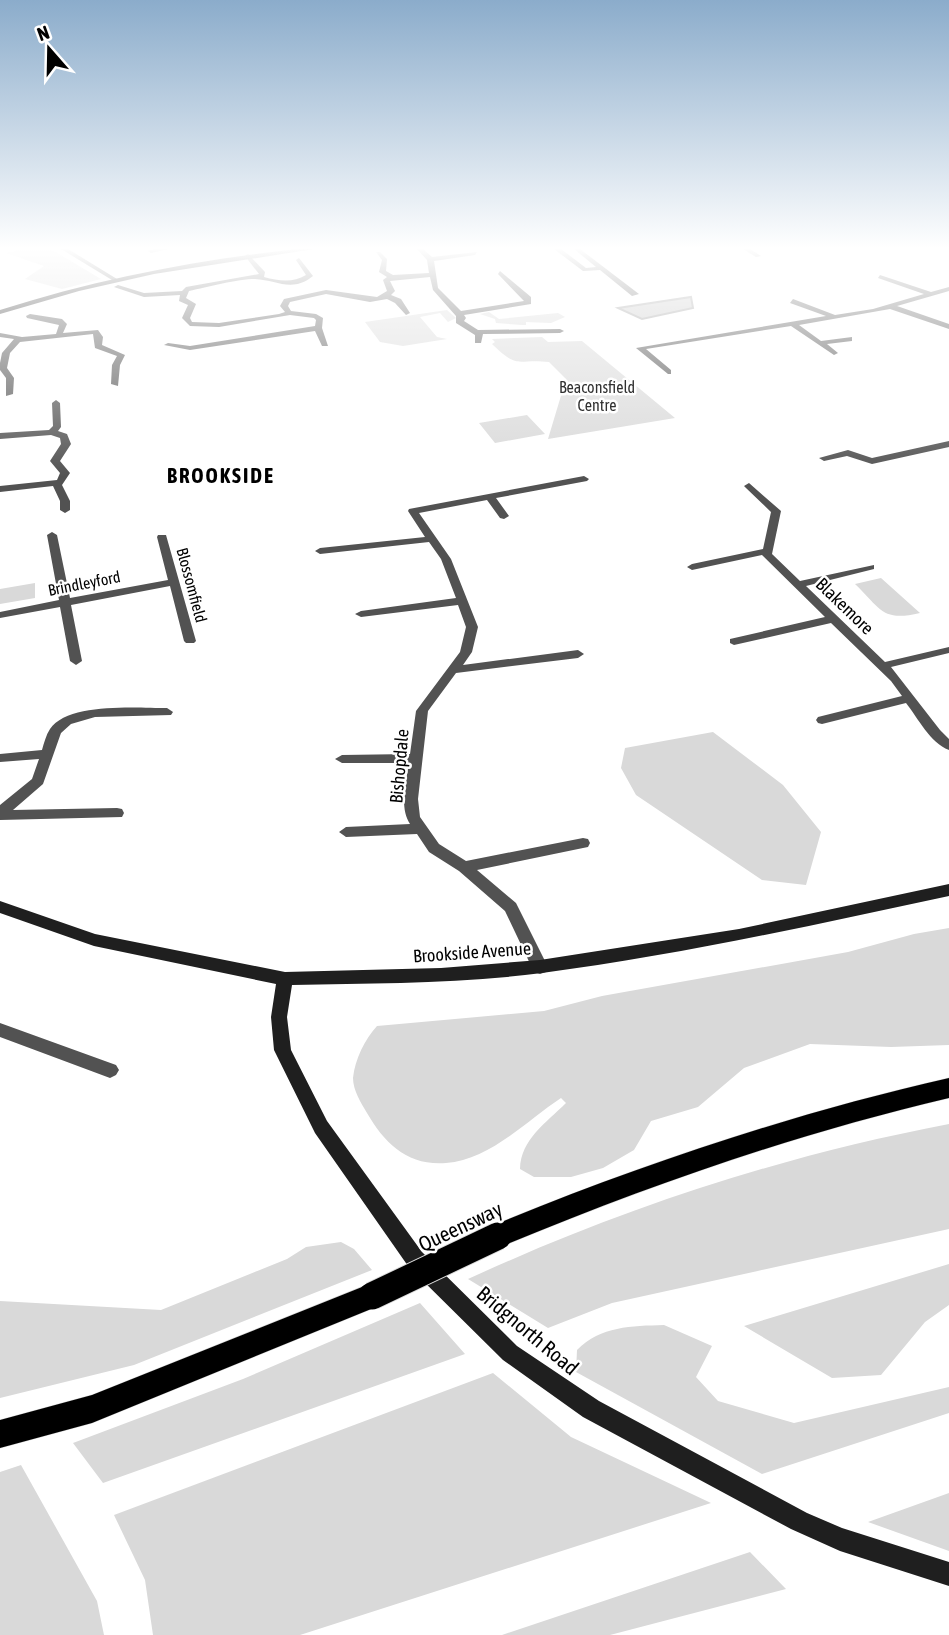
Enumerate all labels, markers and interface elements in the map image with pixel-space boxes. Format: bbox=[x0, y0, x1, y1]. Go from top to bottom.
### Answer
north arrow bbox=[14, 14, 84, 84]
text: N bbox=[34, 21, 52, 45]
park label: Beaconsfield Centre bbox=[559, 378, 635, 414]
district label: BROOKSIDE bbox=[167, 463, 275, 487]
street label: Blossomfield bbox=[173, 546, 211, 624]
street label: Brindleyford bbox=[46, 567, 122, 600]
street label: Blakemore bbox=[812, 573, 878, 639]
street label: Bishopdale bbox=[385, 728, 413, 804]
street label: Brookside Avenue bbox=[412, 937, 532, 967]
street label: Queensway bbox=[414, 1196, 506, 1256]
street label: Bridgnorth Road bbox=[472, 1281, 584, 1379]

